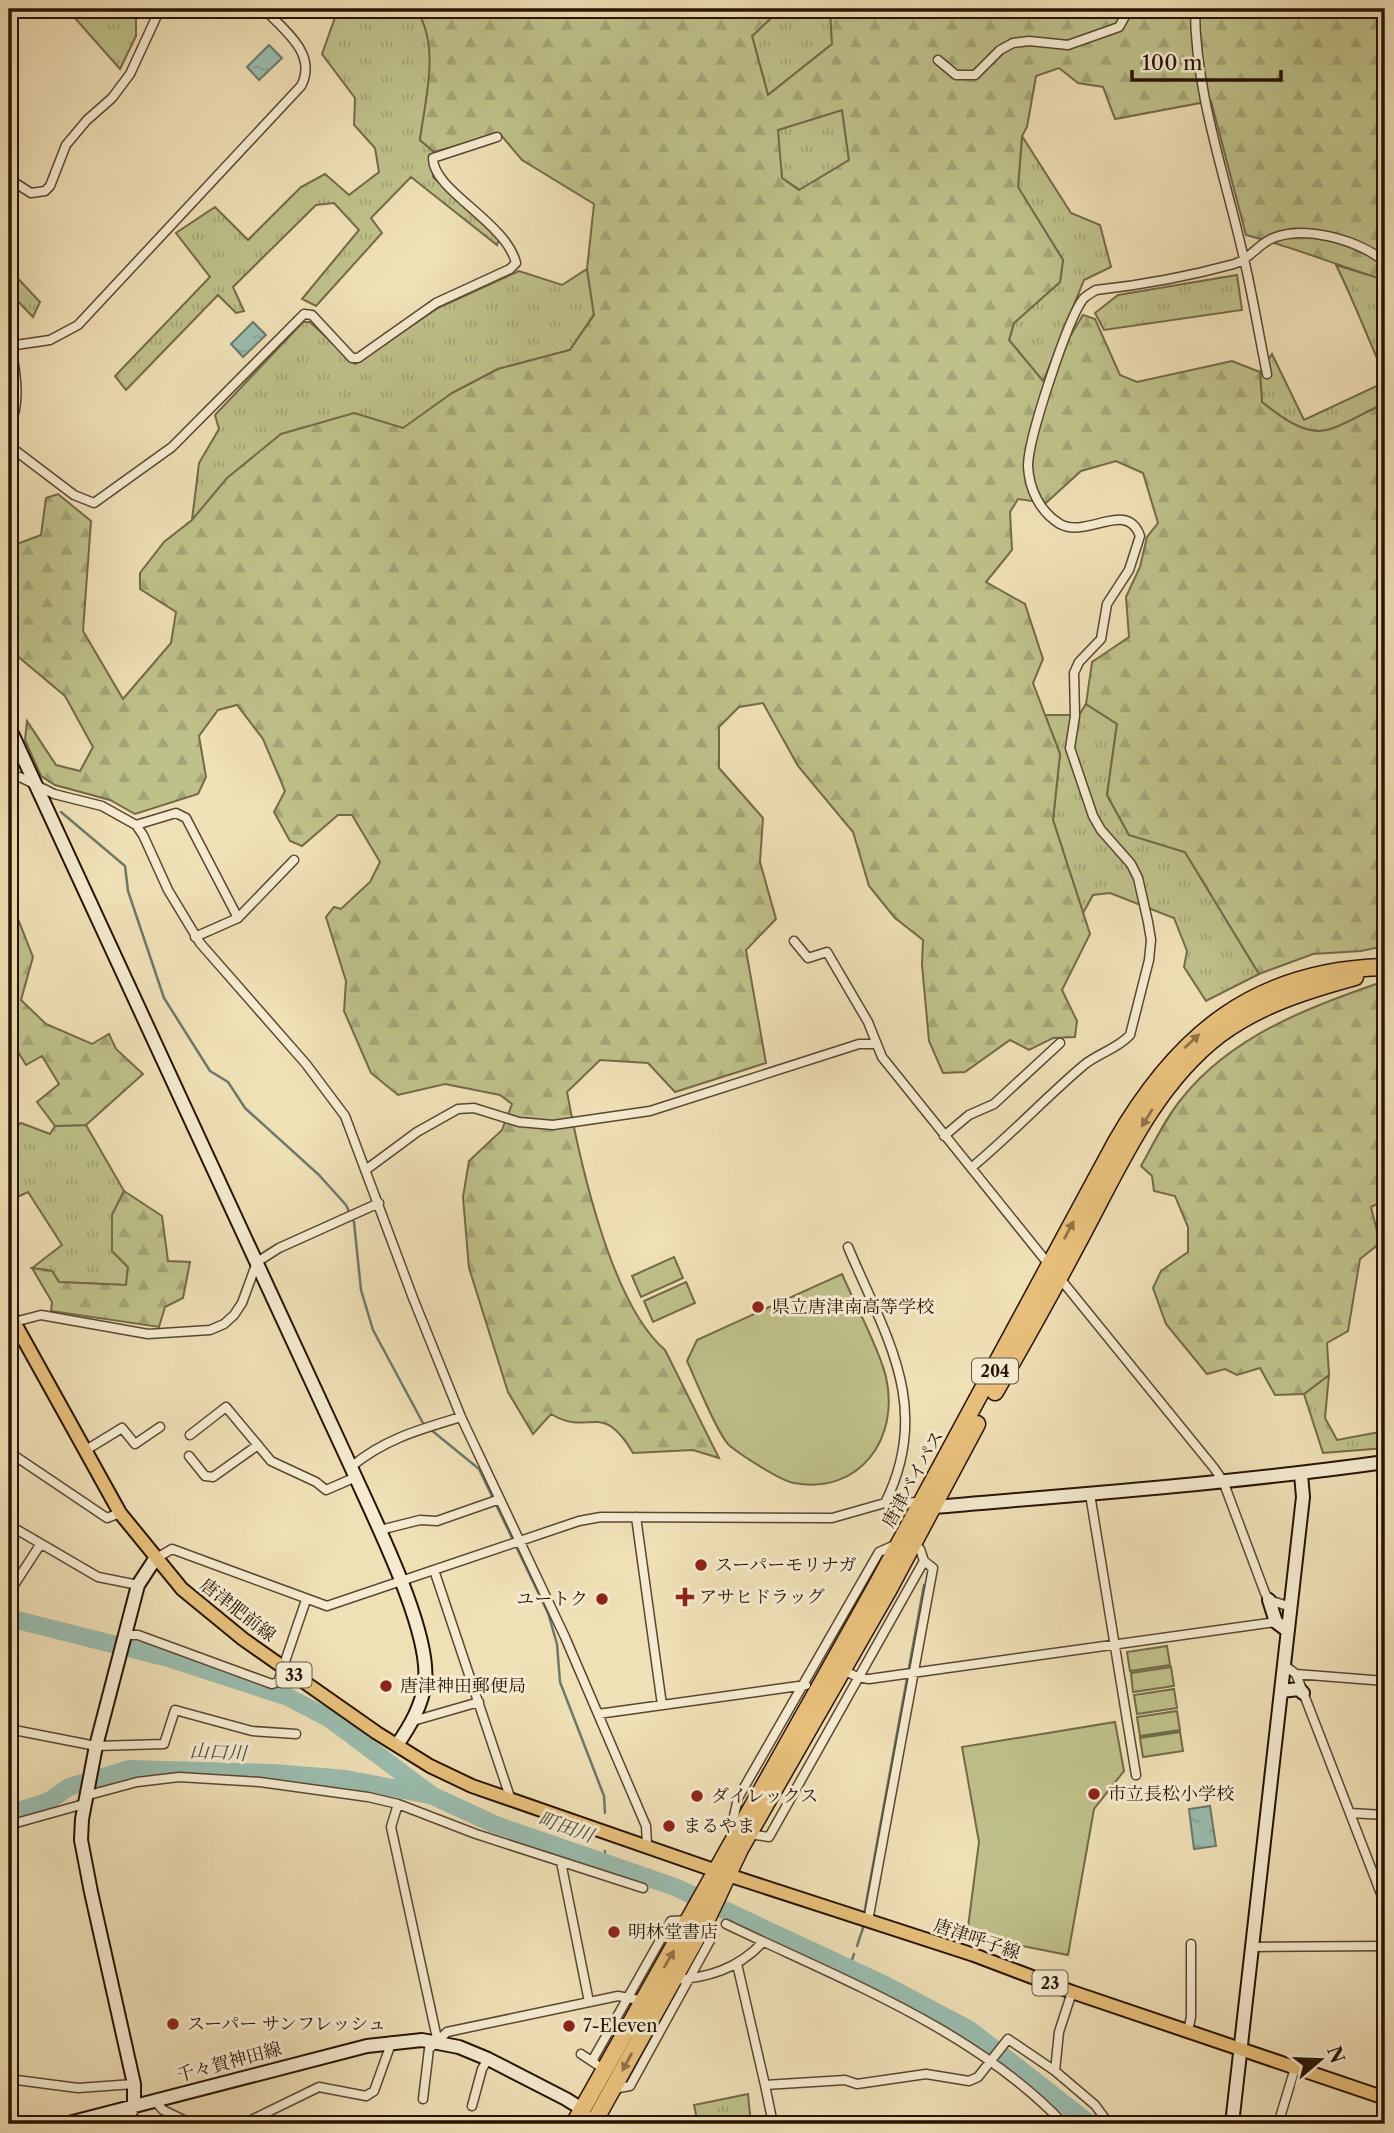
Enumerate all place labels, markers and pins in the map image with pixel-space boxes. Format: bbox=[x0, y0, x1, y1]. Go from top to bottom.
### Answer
place label: 県立唐津南高等学校 bbox=[772, 1296, 934, 1318]
marker: 県立唐津南高等学校 bbox=[750, 1299, 766, 1315]
place label: スーパーモリナガ bbox=[715, 1554, 856, 1576]
marker: スーパーモリナガ bbox=[693, 1557, 709, 1573]
place label: アサヒドラッグ bbox=[699, 1586, 825, 1608]
place label: ユートク bbox=[516, 1588, 588, 1610]
marker: アサヒドラッグ bbox=[677, 1589, 693, 1605]
marker: ユートク bbox=[594, 1591, 610, 1607]
place label: 唐津神田郵便局 bbox=[400, 1675, 526, 1697]
marker: 唐津神田郵便局 bbox=[378, 1678, 394, 1694]
place label: 市立長松小学校 bbox=[1108, 1783, 1234, 1805]
place label: ダイレックス bbox=[711, 1785, 818, 1807]
marker: 市立長松小学校 bbox=[1086, 1786, 1102, 1802]
marker: ダイレックス bbox=[689, 1788, 705, 1804]
place label: まるやま bbox=[683, 1815, 755, 1837]
marker: まるやま bbox=[661, 1818, 677, 1834]
place label: 明林堂書店 bbox=[628, 1921, 718, 1943]
marker: 明林堂書店 bbox=[606, 1924, 622, 1940]
place label: スーパー サンフレッシュ bbox=[187, 2013, 386, 2035]
place label: 7-Eleven bbox=[583, 2015, 658, 2037]
marker: スーパー サンフレッシュ bbox=[165, 2016, 181, 2032]
marker: 7-Eleven bbox=[561, 2018, 577, 2034]

